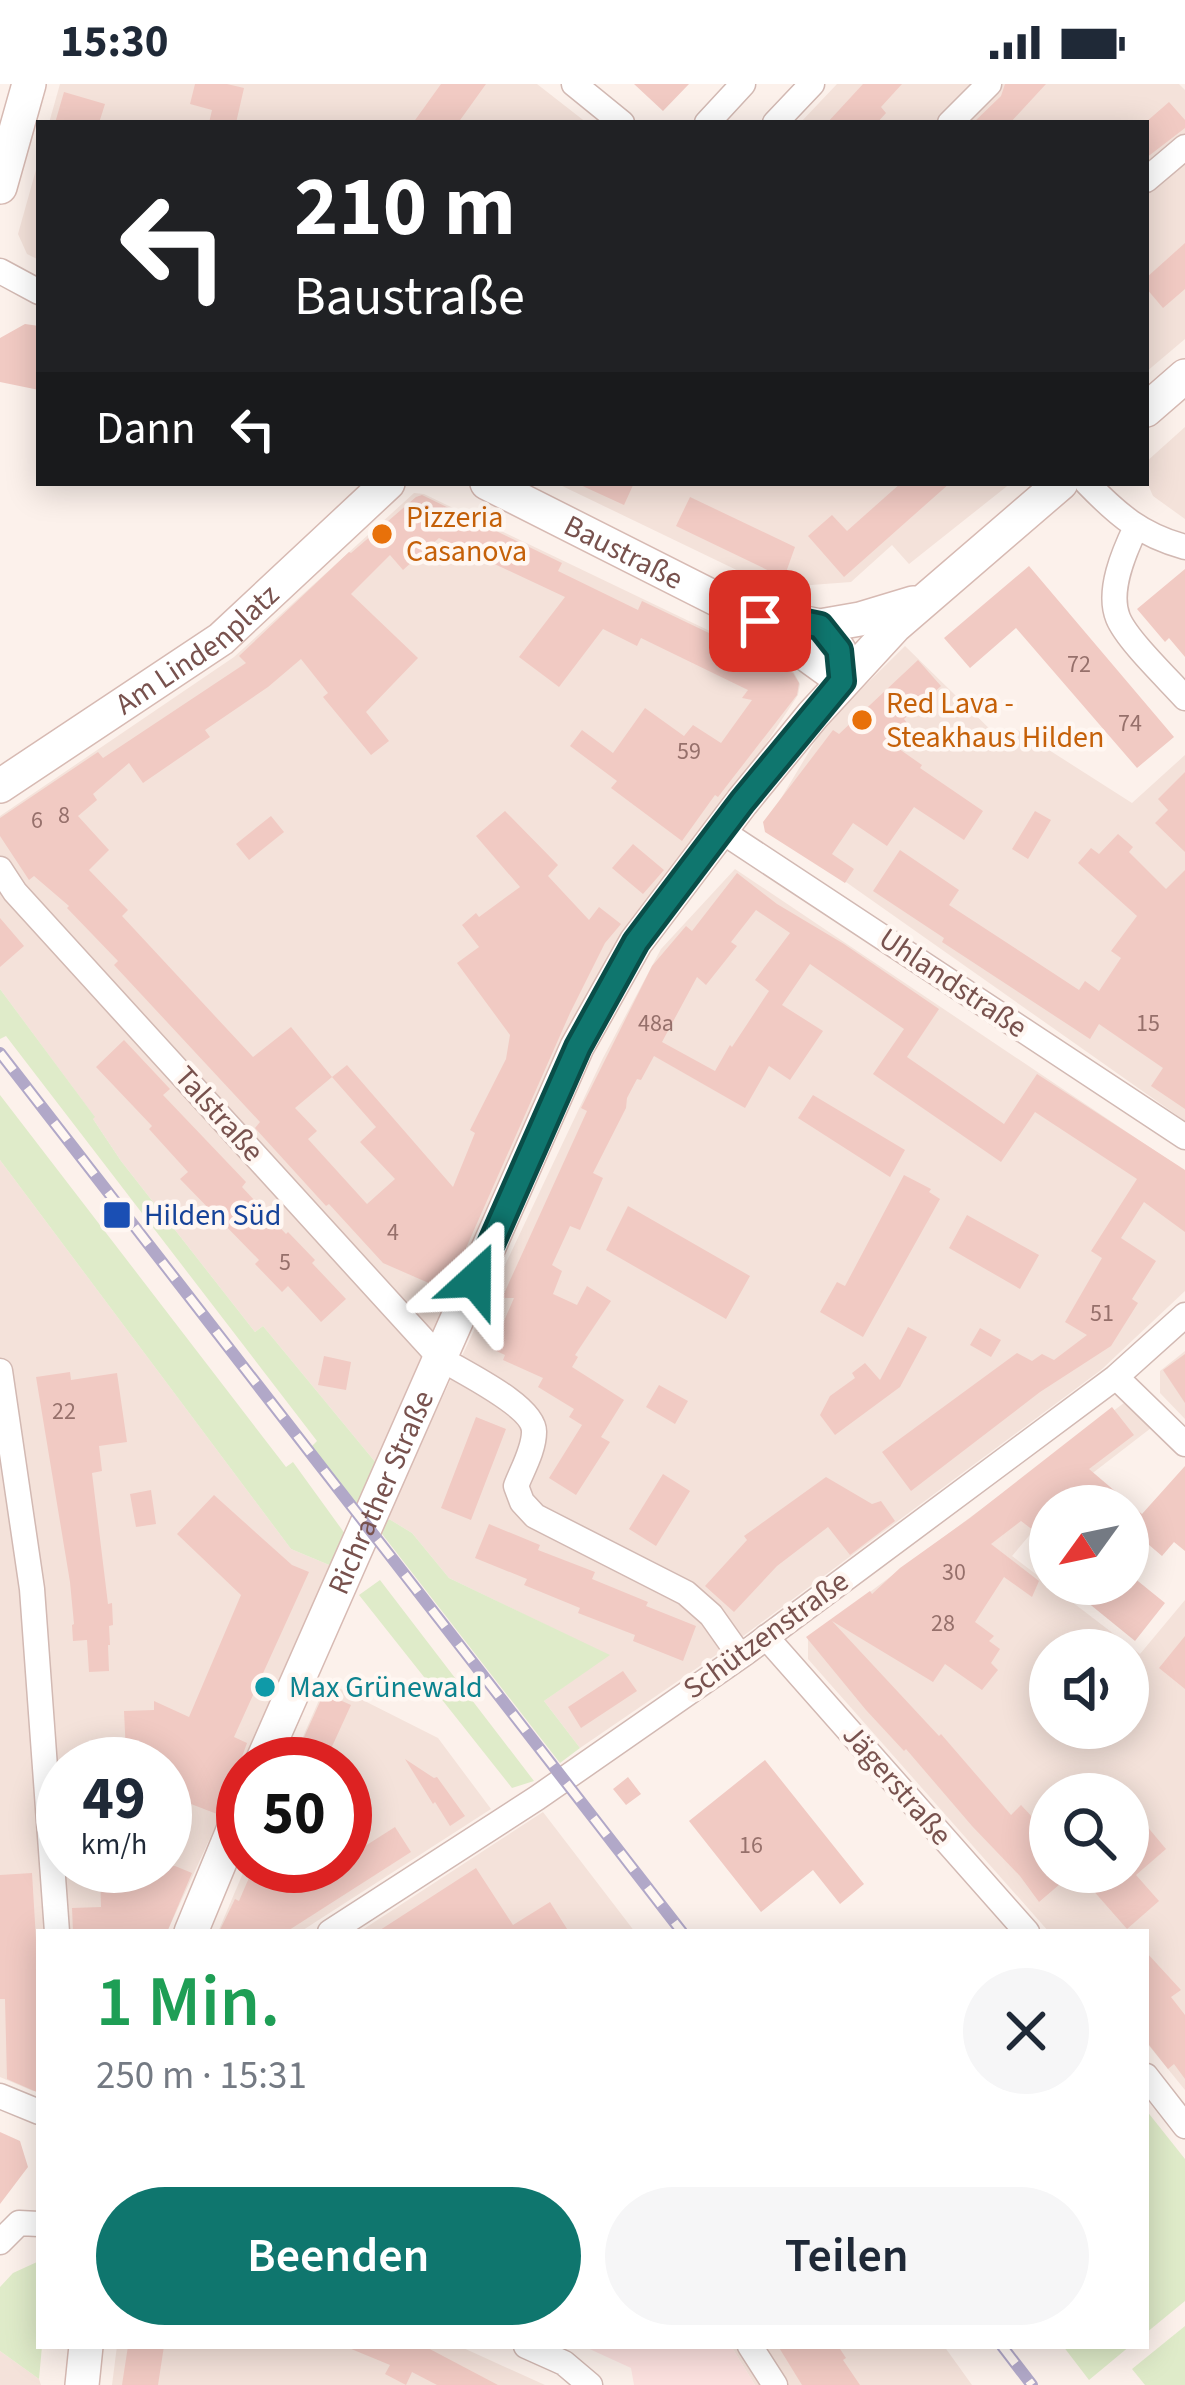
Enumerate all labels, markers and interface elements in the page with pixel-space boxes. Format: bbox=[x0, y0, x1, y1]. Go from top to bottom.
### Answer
text: 15:30 bbox=[60, 10, 169, 74]
text: 210 m bbox=[294, 148, 516, 268]
icon: left bbox=[96, 168, 252, 324]
text: Baustraße bbox=[294, 259, 525, 336]
icon: left bbox=[220, 396, 286, 462]
text: Dann bbox=[96, 397, 196, 461]
place label: Pizzeria Casanova bbox=[406, 496, 527, 573]
street label: Baustraße bbox=[557, 504, 690, 600]
marker: Pizzeria Casanova bbox=[369, 521, 395, 547]
pin bbox=[709, 570, 811, 672]
street label: Am Lindenplatz bbox=[107, 574, 289, 725]
icon: arrive bbox=[727, 588, 793, 654]
house number: 72 bbox=[1067, 647, 1091, 682]
place label: Red Lava - Steakhaus Hilden bbox=[886, 682, 1104, 759]
house number: 74 bbox=[1118, 706, 1142, 741]
marker: Red Lava - Steakhaus Hilden bbox=[849, 707, 875, 733]
house number: 59 bbox=[677, 734, 701, 769]
house number: 8 bbox=[58, 798, 70, 833]
house number: 6 bbox=[31, 803, 43, 838]
street label: Uhlandstraße bbox=[870, 917, 1036, 1049]
house number: 48a bbox=[638, 1006, 674, 1041]
house number: 15 bbox=[1136, 1006, 1160, 1041]
street label: Talstraße bbox=[164, 1057, 274, 1171]
place label: Hilden Süd bbox=[144, 1194, 282, 1237]
marker: Hilden Süd bbox=[101, 1199, 133, 1231]
house number: 4 bbox=[387, 1215, 399, 1250]
position arrow bbox=[412, 1217, 538, 1343]
house number: 5 bbox=[279, 1245, 291, 1280]
house number: 51 bbox=[1090, 1296, 1114, 1331]
street label: Richrather Straße bbox=[317, 1383, 445, 1601]
house number: 22 bbox=[52, 1394, 76, 1429]
north arrow bbox=[1029, 1485, 1149, 1605]
map controls bbox=[1029, 1485, 1149, 1893]
house number: 30 bbox=[942, 1555, 966, 1590]
street label: Schützenstraße bbox=[674, 1560, 858, 1710]
house number: 28 bbox=[931, 1606, 955, 1641]
button: sound bbox=[1029, 1629, 1149, 1749]
place label: Max Grünewald bbox=[289, 1666, 483, 1709]
marker: Max Grünewald bbox=[252, 1674, 278, 1700]
street label: Jägerstraße bbox=[832, 1715, 962, 1855]
speed limit sign: 50 bbox=[216, 1737, 372, 1893]
text: 49 bbox=[82, 1757, 146, 1842]
button: search bbox=[1029, 1773, 1149, 1893]
text: km/h bbox=[81, 1823, 147, 1866]
house number: 16 bbox=[739, 1828, 763, 1863]
text: 1 Min. bbox=[96, 1951, 280, 2054]
button: close bbox=[963, 1968, 1089, 2094]
text: 250 m · 15:31 bbox=[96, 2048, 307, 2104]
button: Beenden bbox=[96, 2187, 581, 2325]
button: Teilen bbox=[605, 2187, 1089, 2325]

